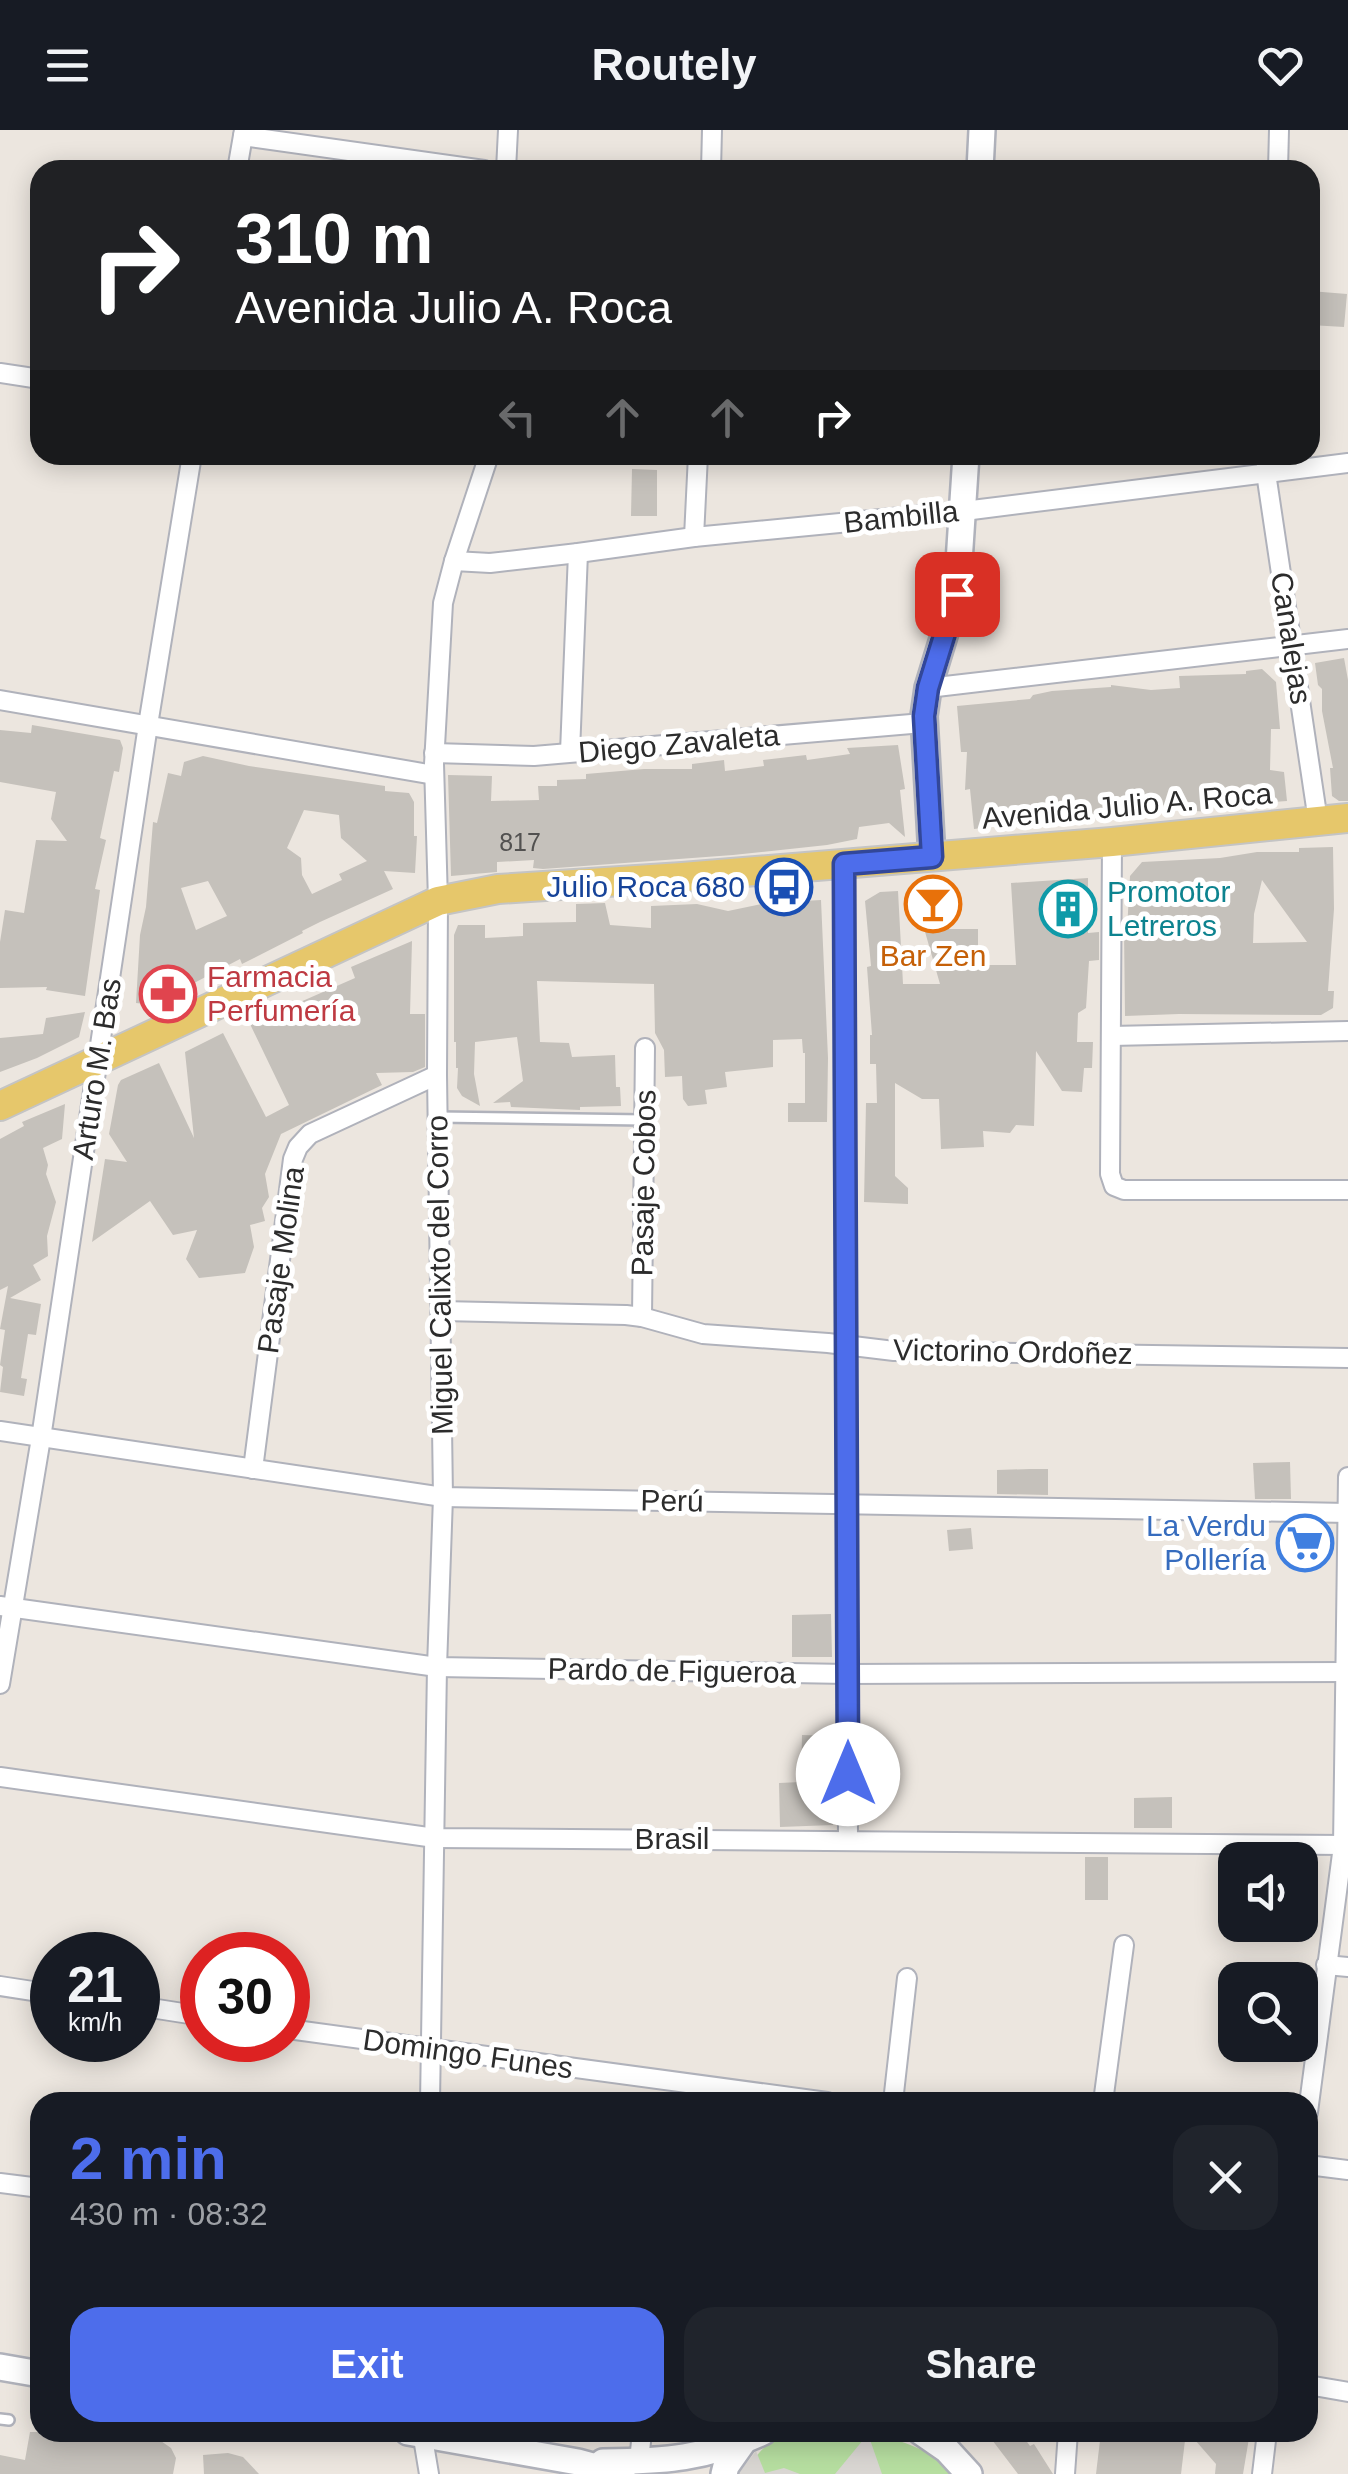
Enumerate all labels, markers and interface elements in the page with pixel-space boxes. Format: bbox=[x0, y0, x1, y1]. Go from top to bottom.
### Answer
icon: menu bbox=[40, 38, 95, 93]
icon: heart bbox=[1253, 38, 1308, 93]
text: Routely bbox=[591, 39, 757, 90]
icon: right bbox=[70, 200, 200, 330]
text: 310 m bbox=[235, 200, 433, 278]
text: Avenida Julio A. Roca bbox=[235, 282, 672, 333]
icon: left bbox=[490, 390, 545, 445]
icon: ahead bbox=[595, 390, 650, 445]
icon: ahead bbox=[700, 390, 755, 445]
icon: right bbox=[805, 390, 860, 445]
street label: Bambilla bbox=[842, 494, 960, 539]
pin bbox=[915, 552, 1000, 637]
icon: arrive bbox=[930, 567, 985, 622]
street label: Canalejas bbox=[1265, 569, 1318, 706]
street label: Diego Zavaleta bbox=[577, 718, 781, 769]
street label: Avenida Julio A. Roca bbox=[980, 776, 1274, 835]
house number: 817 bbox=[499, 828, 541, 856]
bus stop icon: Julio Roca 680 bbox=[754, 857, 814, 917]
place label: Julio Roca 680 bbox=[547, 870, 745, 903]
bar icon: Bar Zen bbox=[903, 874, 963, 934]
place label: Promotor Letreros bbox=[1107, 875, 1230, 942]
building icon: Promotor Letreros bbox=[1038, 879, 1098, 939]
place label: Bar Zen bbox=[880, 939, 986, 972]
place label: Farmacia Perfumería bbox=[207, 960, 356, 1027]
pharmacy icon: Farmacia Perfumería bbox=[138, 964, 198, 1024]
street label: Arturo M. Bas bbox=[66, 976, 127, 1162]
street label: Pasaje Cobos bbox=[625, 1089, 662, 1277]
street label: Miguel Calixto del Corro bbox=[420, 1115, 459, 1435]
street label: Pasaje Molina bbox=[251, 1164, 310, 1356]
street label: Victorino Ordoñez bbox=[893, 1333, 1133, 1370]
street label: Perú bbox=[640, 1483, 704, 1518]
place label: La Verdu Pollería bbox=[1146, 1509, 1266, 1576]
supermarket icon: La Verdu Pollería bbox=[1275, 1513, 1335, 1573]
street label: Pardo de Figueroa bbox=[547, 1652, 797, 1689]
position arrow bbox=[796, 1722, 900, 1826]
street label: Brasil bbox=[634, 1822, 710, 1855]
map controls bbox=[1218, 1842, 1318, 2062]
button: sound bbox=[1218, 1842, 1318, 1942]
speed limit sign: 30 bbox=[180, 1932, 310, 2062]
text: 21 bbox=[67, 1957, 123, 2013]
button: search bbox=[1218, 1962, 1318, 2062]
text: km/h bbox=[68, 2008, 122, 2036]
street label: Domingo Funes bbox=[361, 2022, 575, 2085]
text: 2 min bbox=[70, 2125, 227, 2192]
button: close bbox=[1173, 2125, 1278, 2230]
text: 430 m · 08:32 bbox=[70, 2196, 267, 2232]
button: Exit bbox=[70, 2307, 664, 2422]
button: Share bbox=[684, 2307, 1278, 2422]

